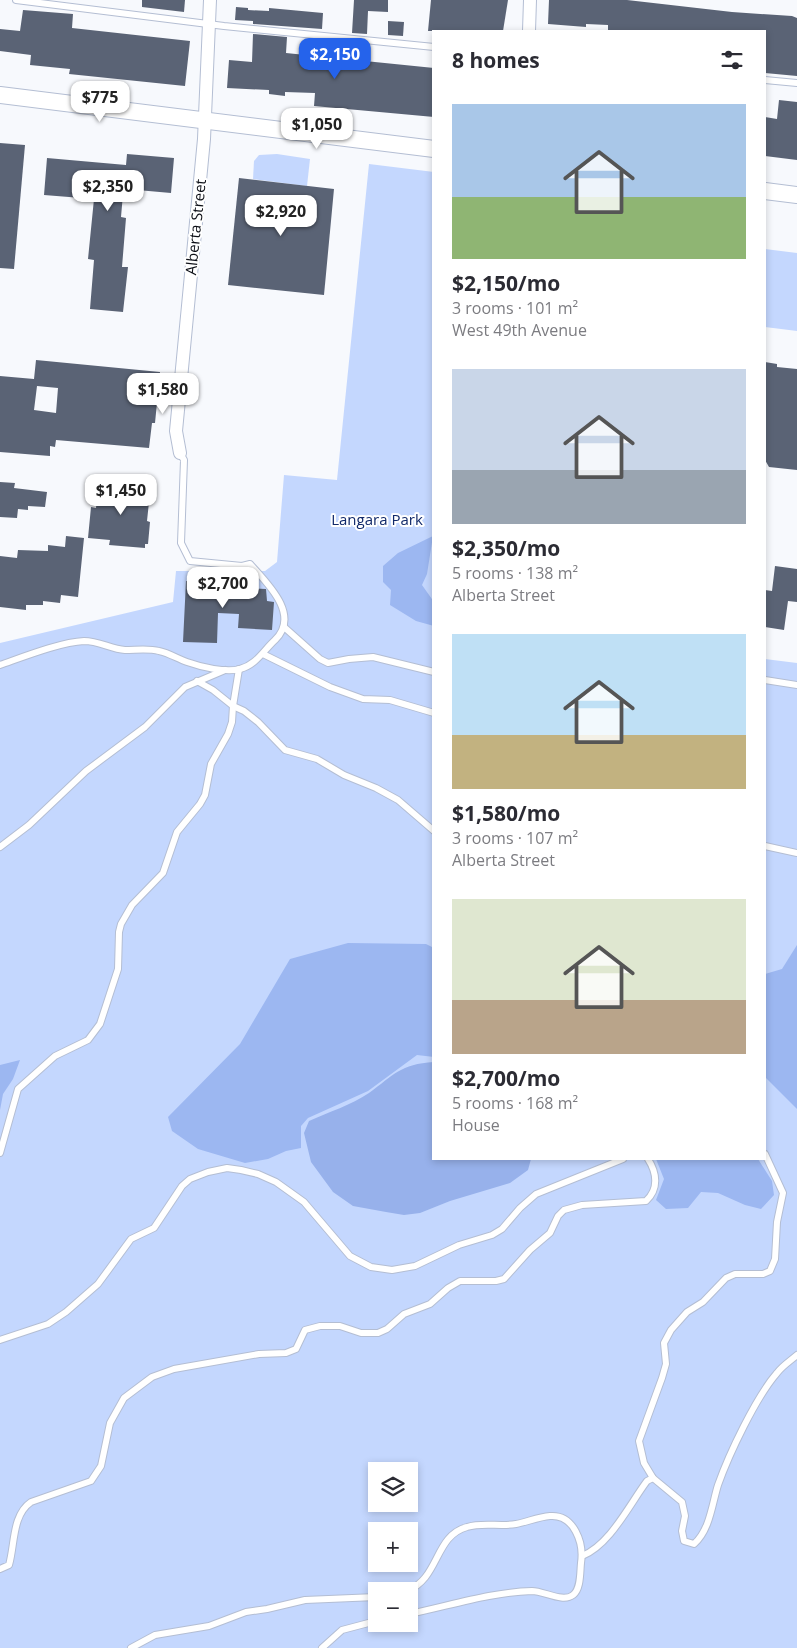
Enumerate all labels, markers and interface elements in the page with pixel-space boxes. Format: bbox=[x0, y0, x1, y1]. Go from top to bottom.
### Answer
pin: $2,150 bbox=[294, 38, 376, 80]
text: $2,150 bbox=[310, 43, 360, 65]
text: 8 homes bbox=[452, 46, 540, 74]
icon: filters bbox=[718, 46, 746, 74]
pin: $775 bbox=[70, 80, 130, 123]
text: $775 bbox=[82, 86, 118, 108]
pin: $1,050 bbox=[276, 108, 358, 150]
text: $1,050 bbox=[292, 113, 342, 135]
icon: home bbox=[554, 137, 644, 227]
pin: $2,350 bbox=[67, 170, 149, 212]
text: $2,350 bbox=[83, 175, 133, 197]
street label: Alberta Street bbox=[180, 178, 210, 276]
pin: $2,920 bbox=[240, 194, 322, 237]
text: $2,920 bbox=[256, 200, 306, 222]
text: $2,150/mo bbox=[452, 269, 560, 297]
text: 3 rooms · 101 m² bbox=[452, 297, 578, 319]
text: West 49th Avenue bbox=[452, 319, 587, 341]
pin: $1,580 bbox=[122, 372, 204, 415]
text: $1,580 bbox=[138, 378, 188, 400]
icon: home bbox=[554, 402, 644, 492]
pin: $1,450 bbox=[80, 474, 162, 516]
text: $1,450 bbox=[96, 479, 146, 501]
park label: Langara Park bbox=[331, 509, 423, 529]
text: $2,350/mo bbox=[452, 534, 560, 562]
text: 5 rooms · 138 m² bbox=[452, 562, 578, 584]
pin: $2,700 bbox=[182, 566, 264, 609]
text: $2,700 bbox=[198, 572, 248, 594]
text: Alberta Street bbox=[452, 584, 555, 606]
icon: home bbox=[554, 667, 644, 757]
text: $1,580/mo bbox=[452, 799, 560, 827]
text: 3 rooms · 107 m² bbox=[452, 827, 578, 849]
text: Alberta Street bbox=[452, 849, 555, 871]
icon: home bbox=[554, 932, 644, 1022]
text: $2,700/mo bbox=[452, 1064, 560, 1092]
text: 5 rooms · 168 m² bbox=[452, 1092, 578, 1114]
text: House bbox=[452, 1114, 500, 1136]
map controls bbox=[368, 1462, 418, 1632]
button: layers bbox=[368, 1462, 418, 1512]
button: + bbox=[368, 1522, 418, 1572]
button: − bbox=[368, 1582, 418, 1632]

